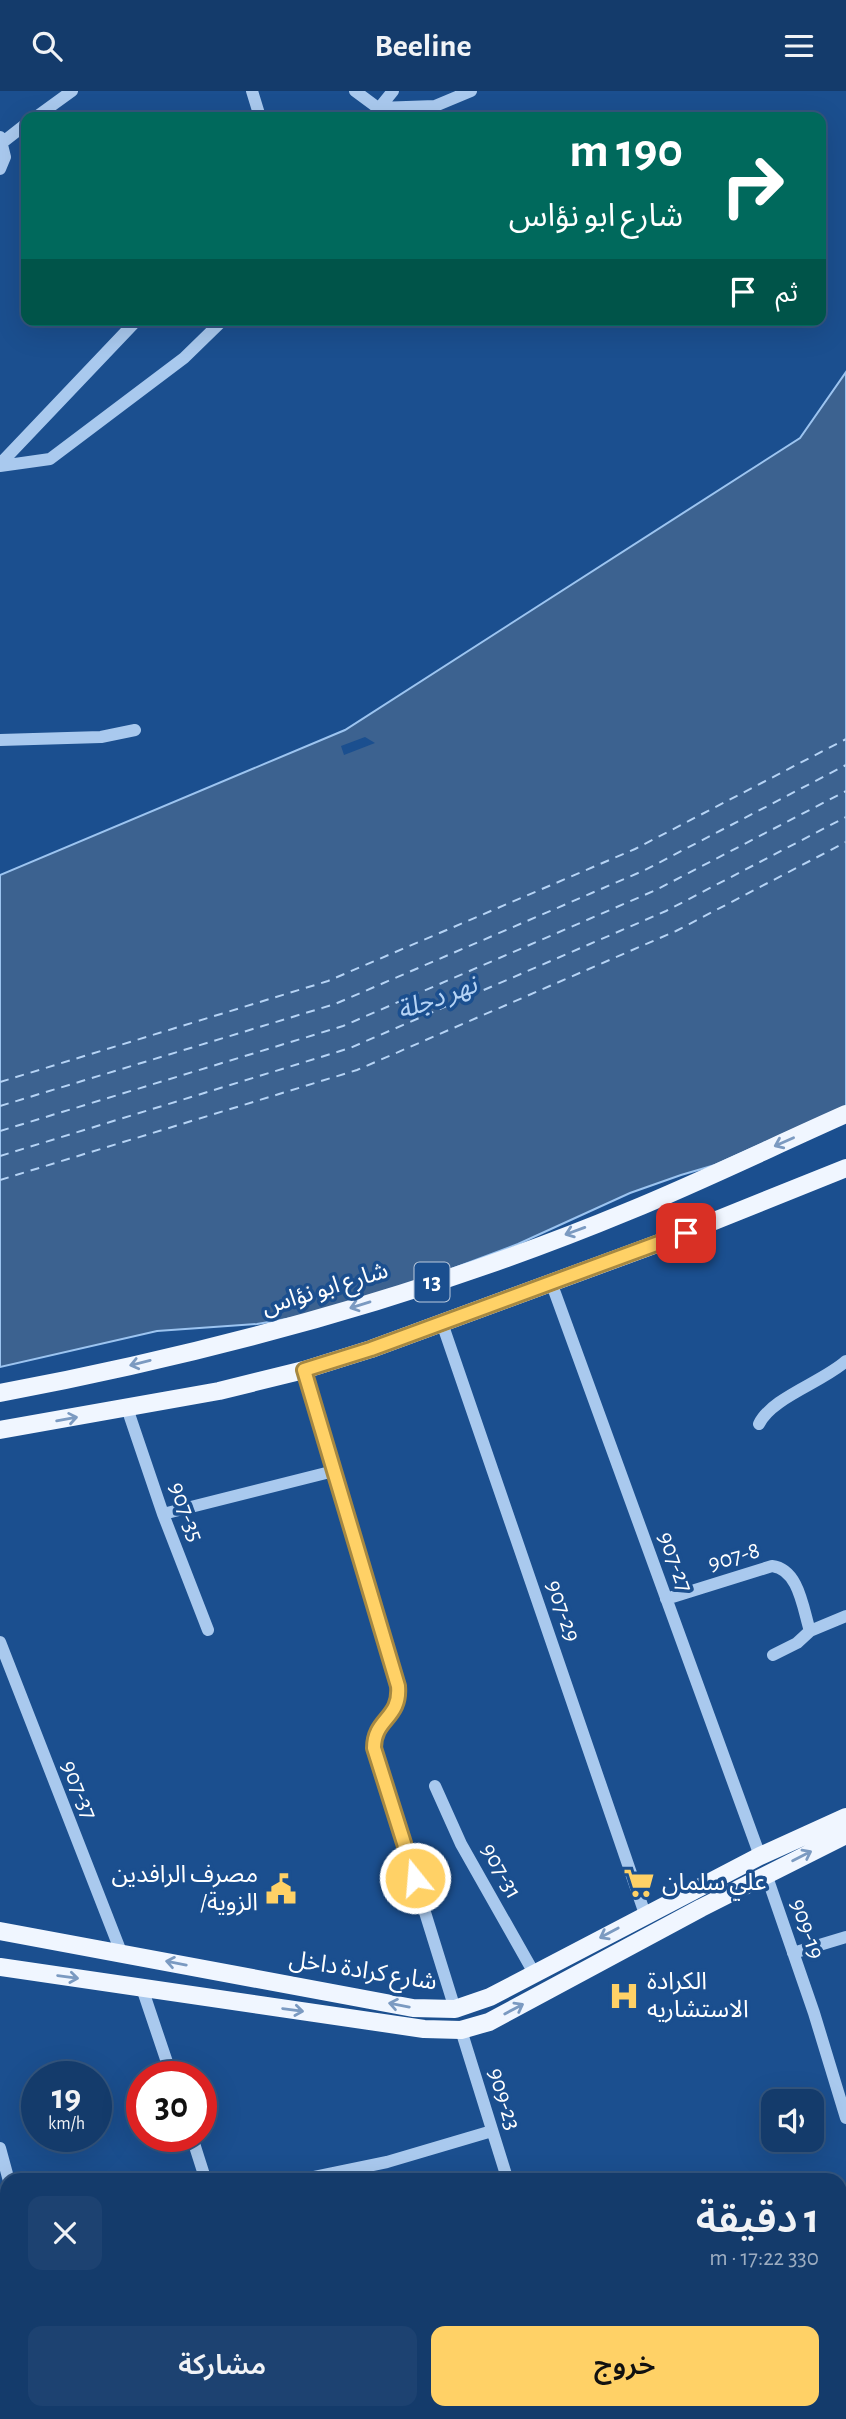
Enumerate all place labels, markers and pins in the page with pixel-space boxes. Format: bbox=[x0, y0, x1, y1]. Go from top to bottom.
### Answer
pin bbox=[656, 1203, 716, 1263]
place label: مصرف الرافدين /الزوية bbox=[112, 1863, 258, 1916]
supermarket icon: علي سلمان bbox=[622, 1866, 656, 1900]
place label: علي سلمان bbox=[662, 1871, 766, 1901]
public building icon: مصرف الرافدين /الزوية bbox=[264, 1872, 298, 1906]
place label: الكرادة الاستشاريه bbox=[647, 1970, 749, 2023]
hospital icon: الكرادة الاستشاريه bbox=[607, 1979, 641, 2013]

